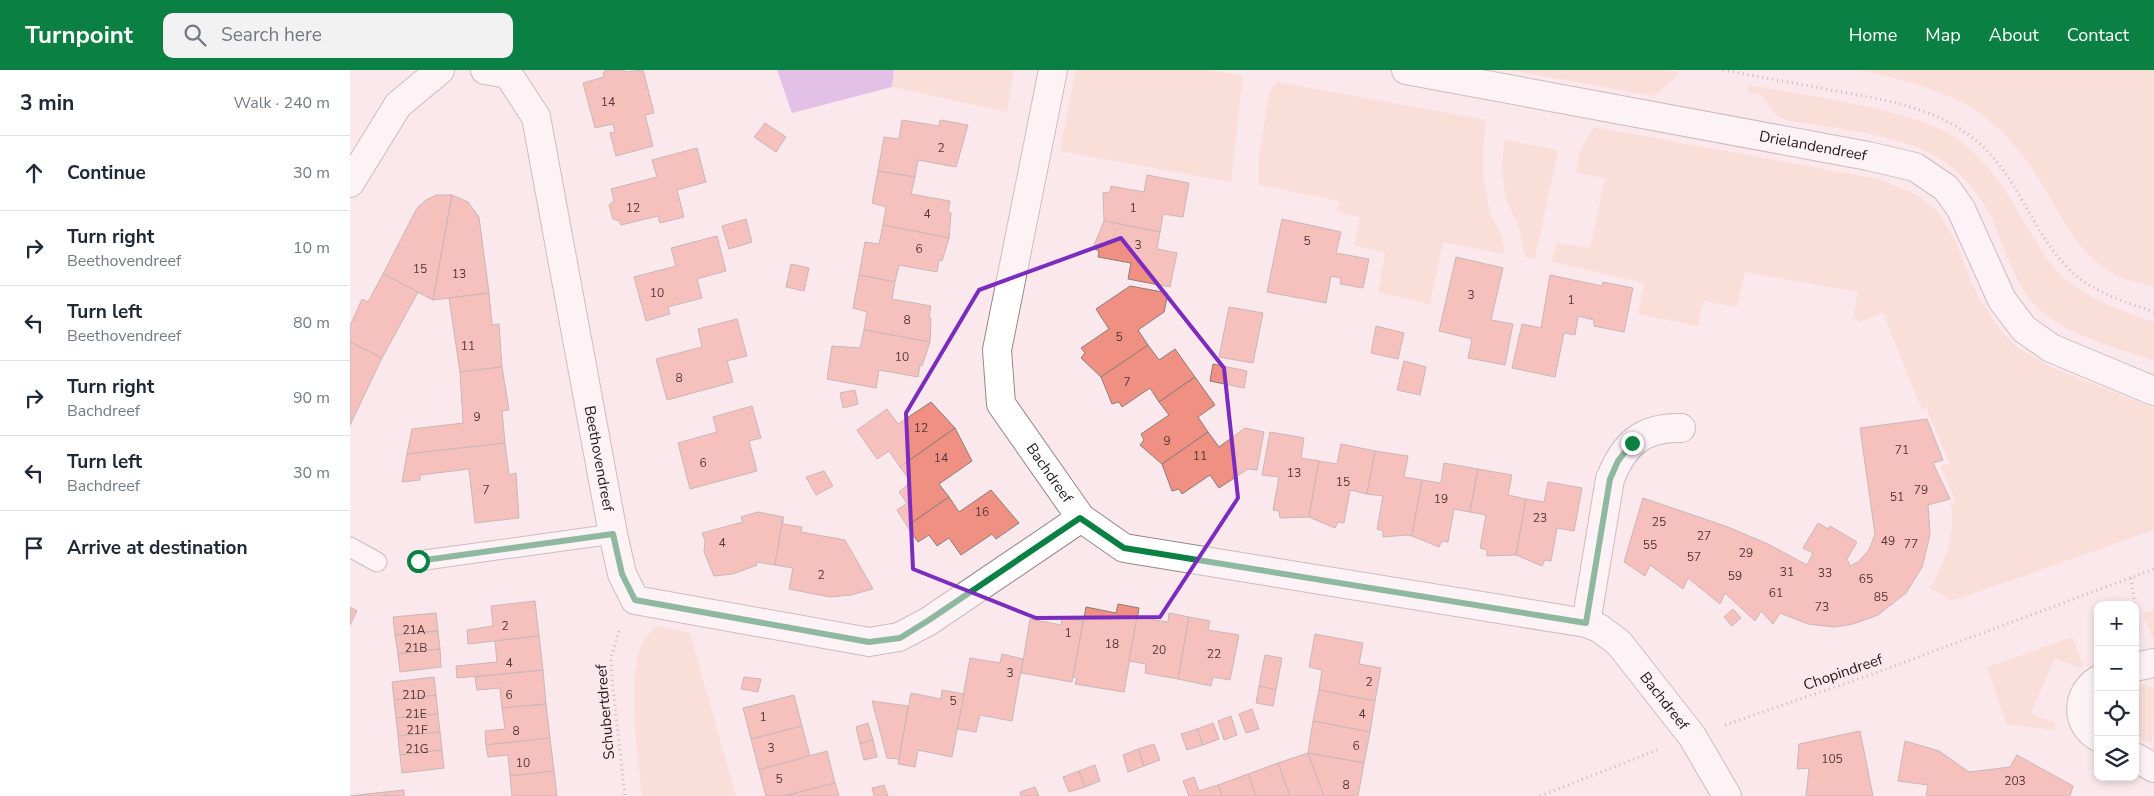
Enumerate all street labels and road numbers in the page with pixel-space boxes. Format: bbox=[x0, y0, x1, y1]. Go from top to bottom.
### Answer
street label: Drielandendreef bbox=[1758, 126, 1869, 166]
street label: Beethovendreef bbox=[579, 404, 619, 514]
street label: Bachdreef bbox=[1022, 439, 1078, 508]
street label: Chopindreef bbox=[1801, 649, 1886, 695]
street label: Schubertdreef bbox=[591, 662, 619, 761]
street label: Bachdreef bbox=[1635, 668, 1694, 735]

